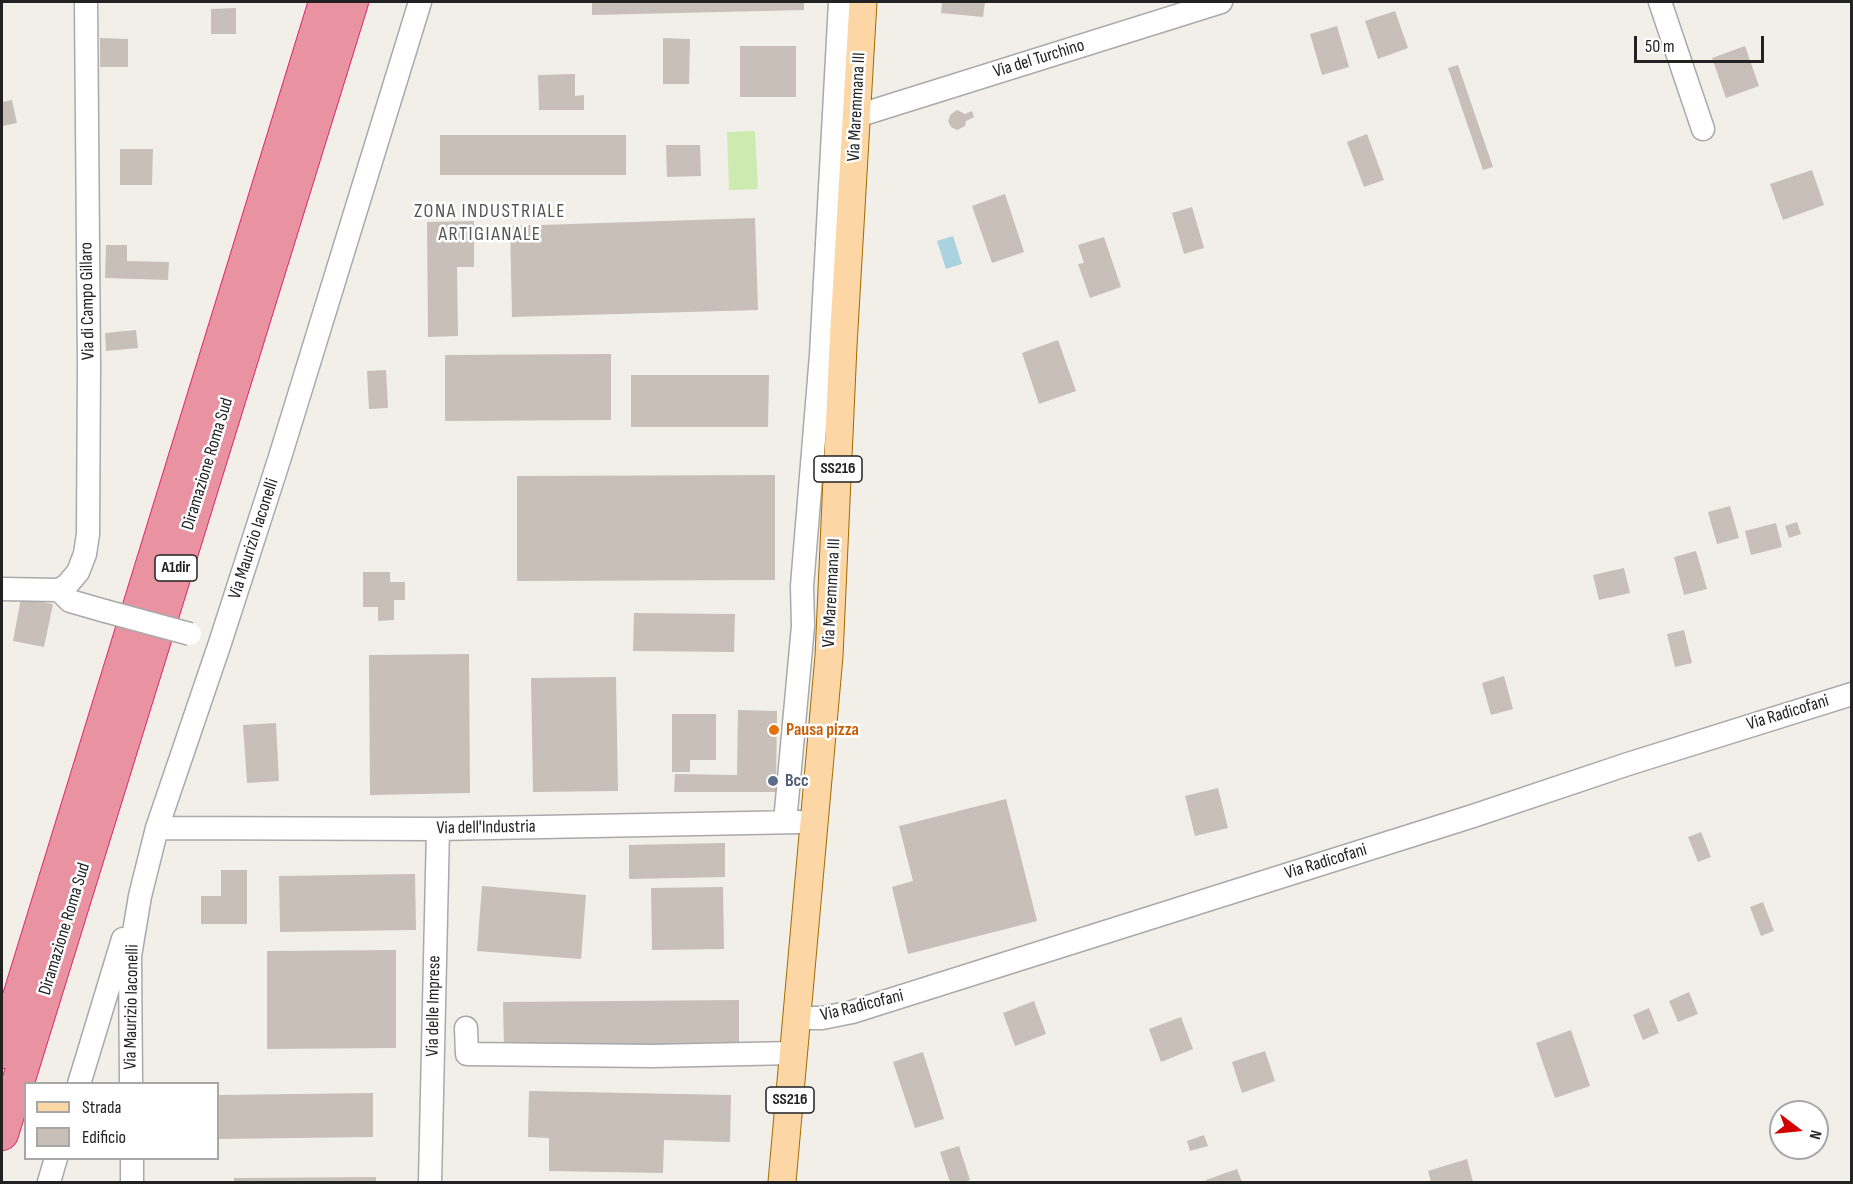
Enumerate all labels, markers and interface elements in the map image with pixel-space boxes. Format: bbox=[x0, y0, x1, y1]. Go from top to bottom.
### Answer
scale bar bbox=[1637, 24, 1768, 62]
street label: Via del Turchino bbox=[991, 35, 1087, 83]
text: 50 m bbox=[1645, 36, 1675, 57]
street label: Via Maremmana III bbox=[843, 52, 871, 162]
district label: ZONA INDUSTRIALE ARTIGIANALE bbox=[414, 200, 566, 247]
street label: Via di Campo Gillaro bbox=[76, 242, 100, 360]
street label: Diramazione Roma Sud bbox=[178, 395, 238, 533]
road number: SS216 bbox=[814, 456, 862, 482]
street label: Via Maurizio Iaconelli bbox=[224, 476, 284, 602]
street label: Via Maremmana III bbox=[818, 538, 846, 648]
road number: A1dir bbox=[155, 555, 197, 581]
street label: Via Radicofani bbox=[1744, 690, 1832, 736]
place label: Pausa pizza bbox=[786, 719, 859, 741]
marker: Pausa pizza bbox=[767, 723, 781, 737]
place label: Bcc bbox=[785, 770, 809, 792]
marker: Bcc bbox=[766, 774, 780, 788]
street label: Via dell'Industria bbox=[436, 816, 536, 840]
street label: Via Radicofani bbox=[1282, 839, 1370, 885]
street label: Diramazione Roma Sud bbox=[35, 860, 95, 998]
street label: Via Maurizio Iaconelli bbox=[120, 944, 144, 1070]
street label: Via delle Imprese bbox=[422, 955, 446, 1057]
street label: Via Radicofani bbox=[818, 985, 906, 1027]
legend bbox=[24, 1082, 219, 1160]
road number: SS216 bbox=[766, 1087, 814, 1113]
text: Strada bbox=[82, 1097, 121, 1118]
north arrow bbox=[1769, 1100, 1829, 1160]
text: Edificio bbox=[82, 1127, 126, 1148]
text: N bbox=[1805, 1128, 1825, 1141]

